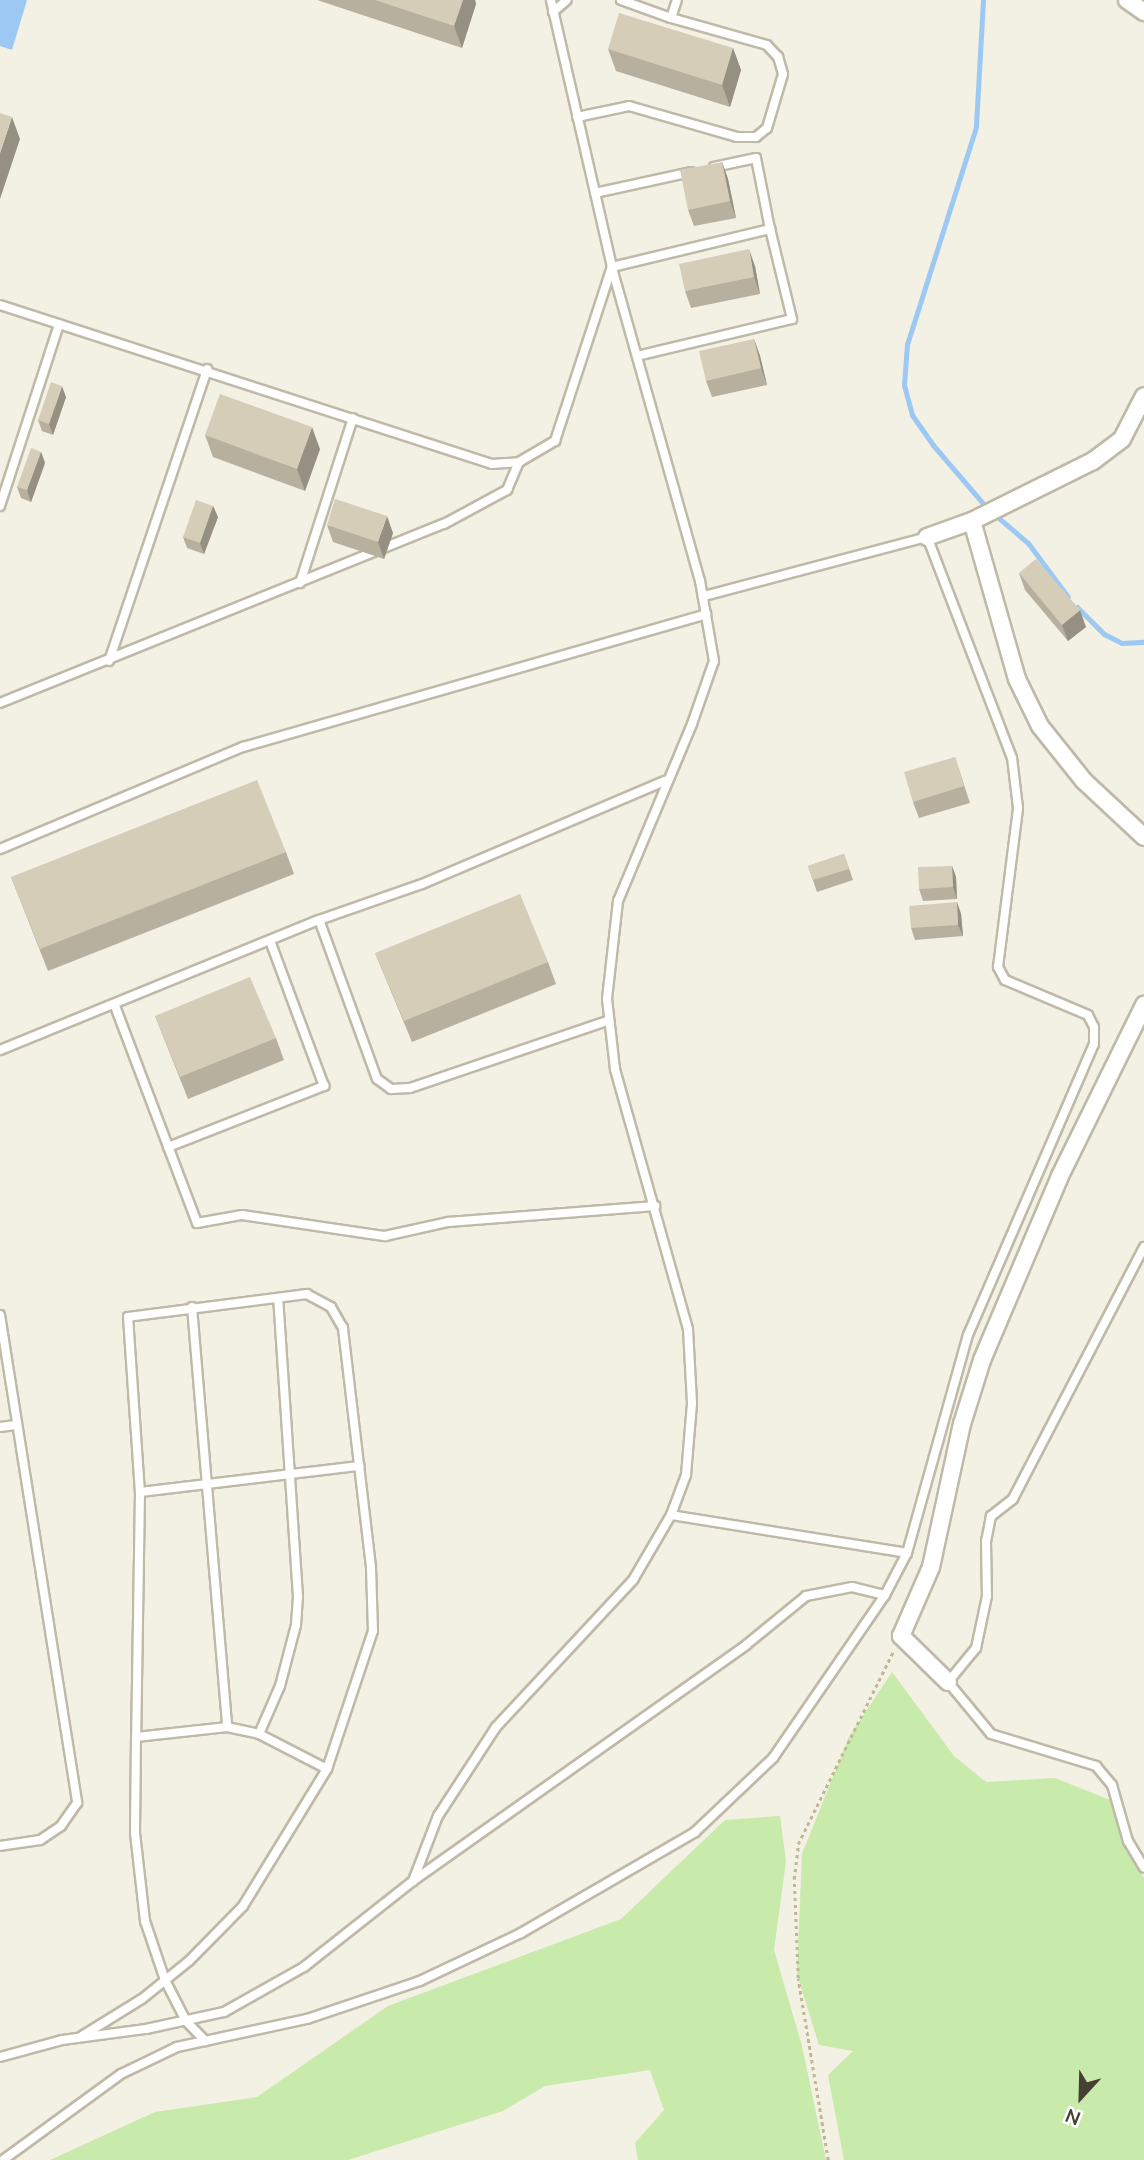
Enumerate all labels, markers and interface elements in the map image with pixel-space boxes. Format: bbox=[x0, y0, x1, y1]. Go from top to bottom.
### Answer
north arrow bbox=[1046, 2062, 1116, 2132]
text: N bbox=[1062, 2102, 1085, 2131]

